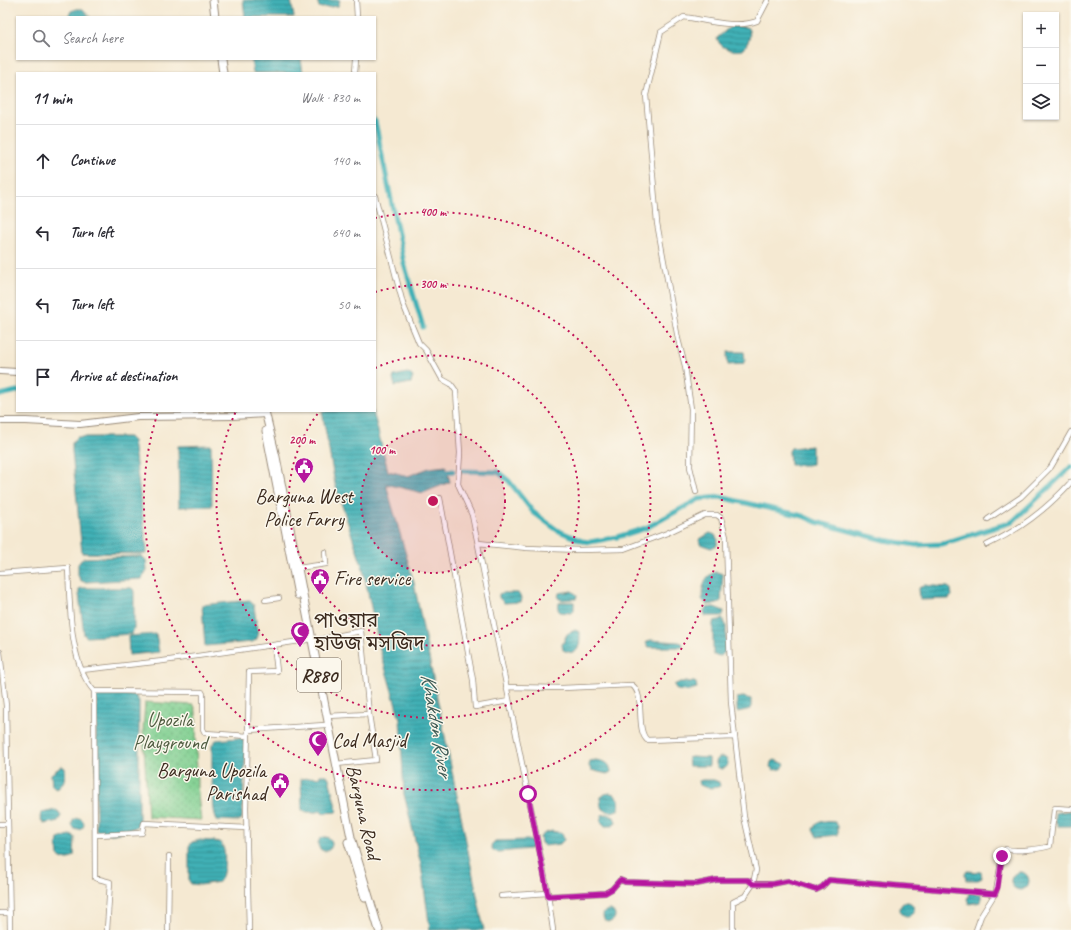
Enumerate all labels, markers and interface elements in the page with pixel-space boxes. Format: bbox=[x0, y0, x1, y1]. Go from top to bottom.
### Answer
map controls bbox=[1023, 12, 1059, 120]
button: + bbox=[1023, 12, 1059, 48]
search box bbox=[16, 16, 376, 60]
icon: search bbox=[30, 27, 52, 49]
text: Search here bbox=[62, 29, 123, 48]
button: − bbox=[1023, 48, 1059, 84]
button: layers bbox=[1023, 84, 1059, 120]
text: 11 min bbox=[32, 88, 72, 109]
text: Walk · 830 m bbox=[301, 90, 360, 106]
icon: ahead bbox=[32, 150, 54, 172]
text: Continue bbox=[70, 151, 115, 170]
text: 140 m bbox=[332, 153, 360, 169]
text: 400 m bbox=[420, 204, 447, 220]
icon: left bbox=[32, 222, 54, 244]
text: Turn left bbox=[70, 223, 113, 242]
text: 640 m bbox=[332, 225, 360, 241]
text: 300 m bbox=[420, 276, 447, 292]
icon: left bbox=[32, 294, 54, 316]
text: Turn left bbox=[70, 295, 113, 314]
text: 50 m bbox=[338, 297, 360, 313]
icon: arrive bbox=[32, 366, 54, 388]
text: Arrive at destination bbox=[70, 367, 177, 386]
text: 200 m bbox=[289, 432, 316, 448]
text: 100 m bbox=[369, 442, 396, 458]
public building icon: Barguna West Police Farry bbox=[293, 456, 315, 484]
place label: Barguna West Police Farry bbox=[255, 484, 355, 532]
centre of rings bbox=[426, 494, 440, 508]
place label: Fire service bbox=[334, 566, 412, 591]
public building icon: Fire service bbox=[309, 567, 331, 595]
place label: পাওয়ার হাউজ মসজিদ bbox=[313, 608, 426, 656]
mosque icon: পাওয়ার হাউজ মসজিদ bbox=[289, 620, 311, 648]
road number: R880 bbox=[297, 658, 341, 692]
water label: Khakdon River bbox=[415, 672, 459, 782]
park label: Upozila Playground bbox=[133, 707, 210, 755]
place label: Cod Masjid bbox=[332, 728, 409, 753]
mosque icon: Cod Masjid bbox=[307, 729, 329, 757]
place label: Barguna Upozila Parishad bbox=[157, 758, 269, 806]
street label: Barguna Road bbox=[340, 762, 387, 865]
public building icon: Barguna Upozila Parishad bbox=[269, 771, 291, 799]
route start bbox=[519, 785, 537, 803]
route end bbox=[993, 847, 1011, 865]

